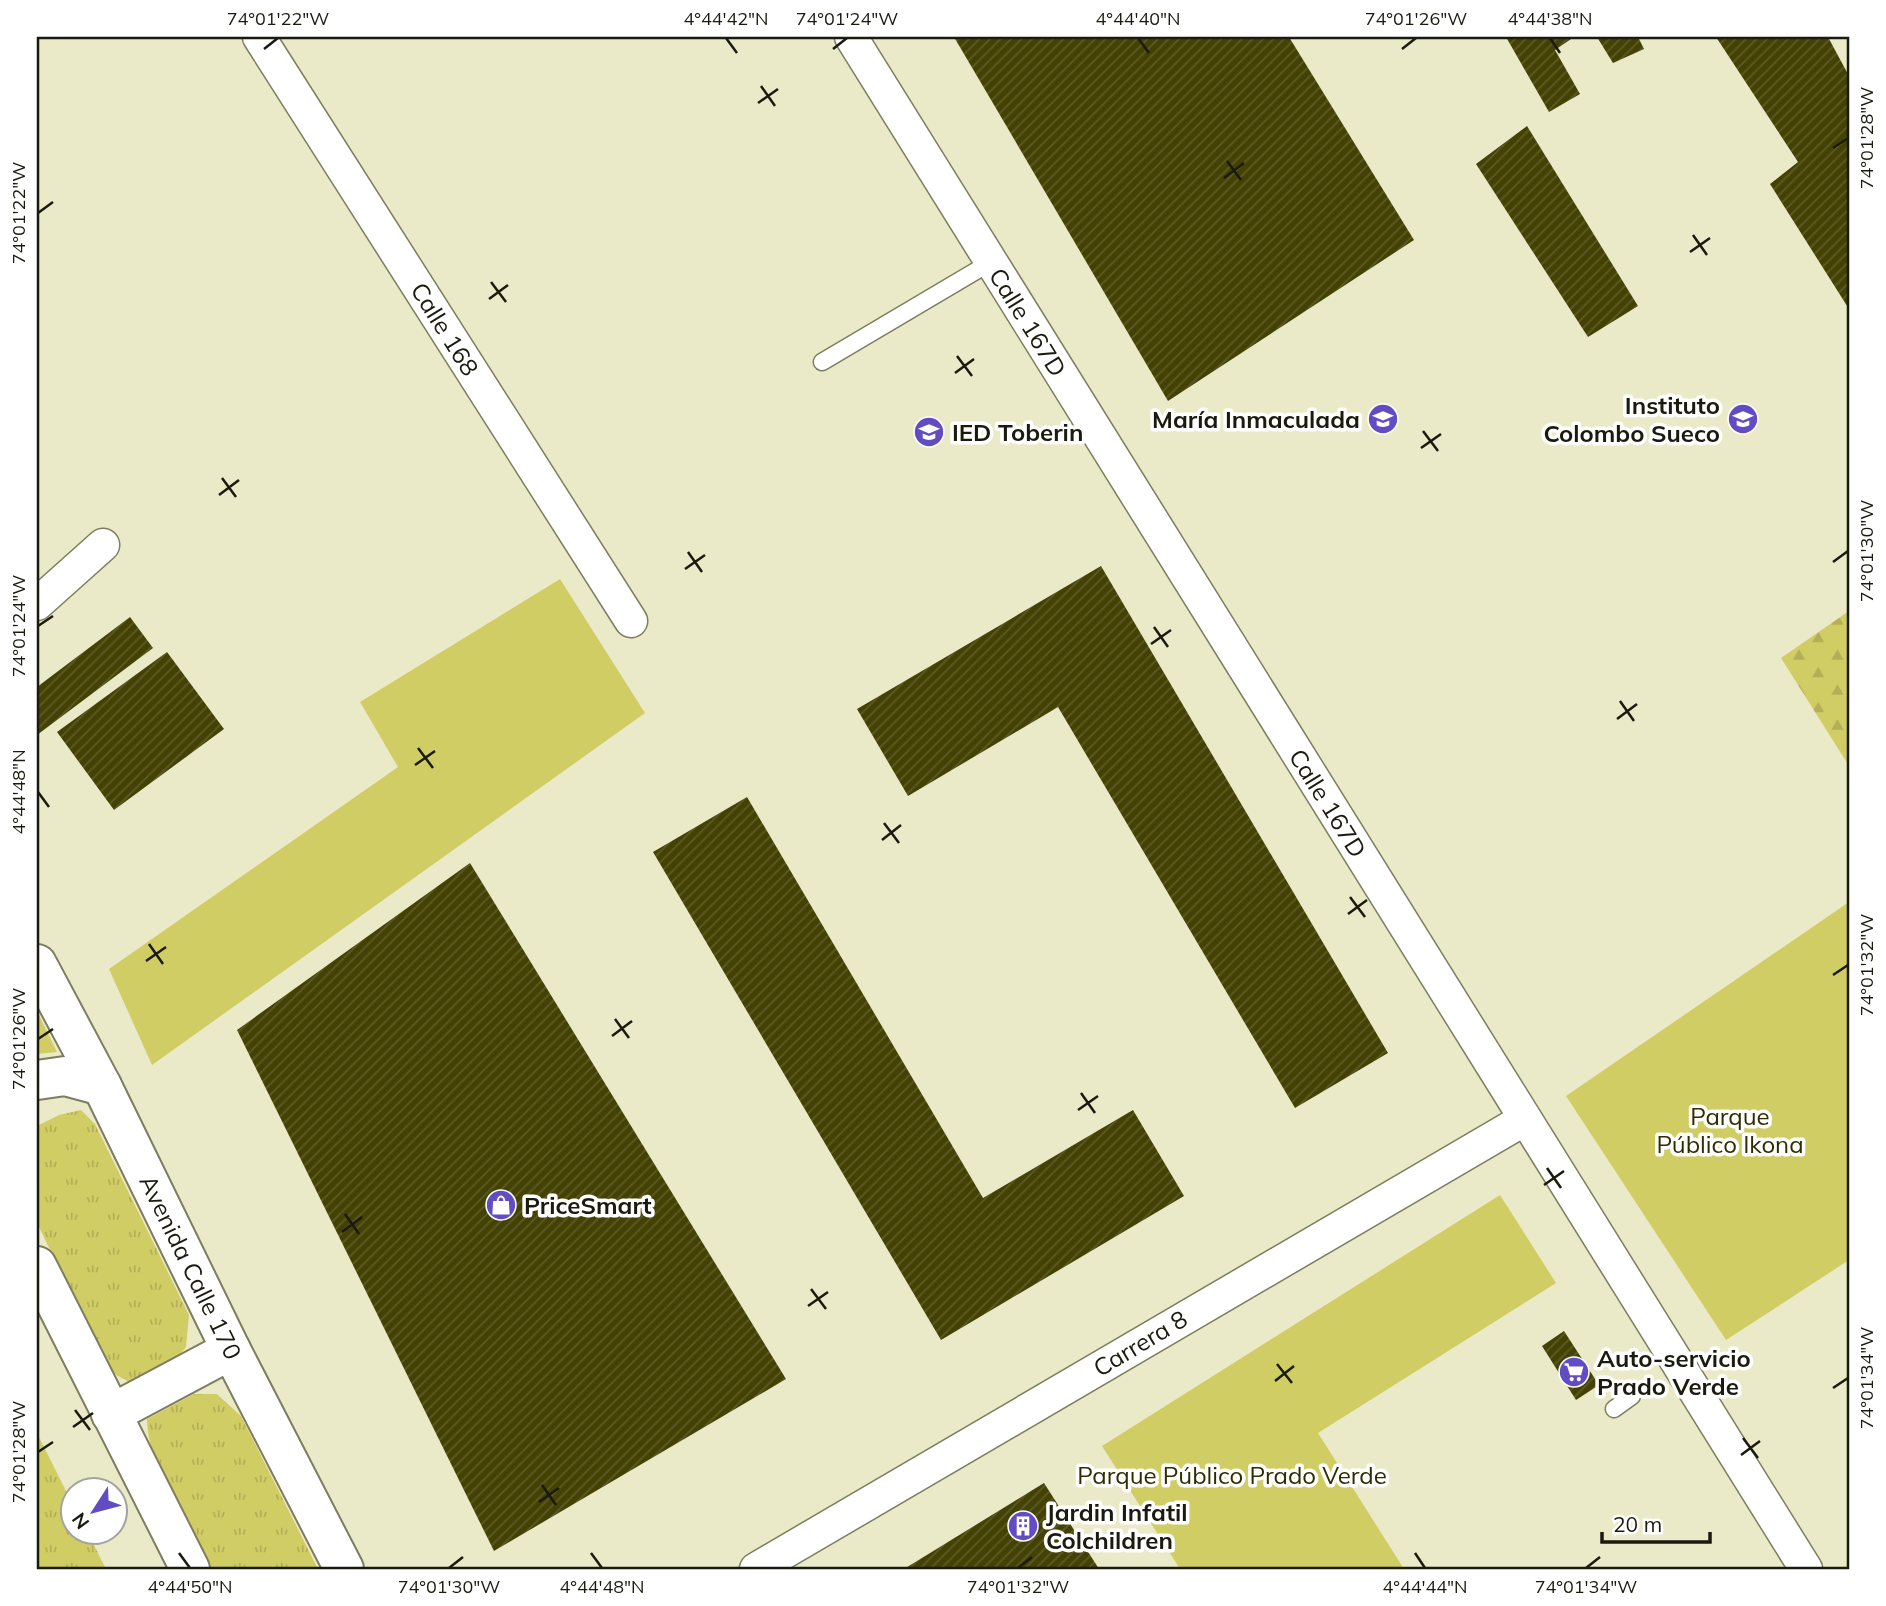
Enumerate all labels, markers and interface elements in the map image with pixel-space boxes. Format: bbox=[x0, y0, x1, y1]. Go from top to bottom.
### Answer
text: 74°01'22"W bbox=[227, 7, 329, 30]
text: 4°44'42"N bbox=[683, 7, 769, 30]
text: 74°01'24"W bbox=[796, 7, 898, 30]
text: 4°44'40"N bbox=[1095, 7, 1181, 30]
text: 74°01'26"W bbox=[1365, 7, 1467, 30]
text: 4°44'38"N bbox=[1507, 7, 1593, 30]
text: 74°01'28"W bbox=[1855, 87, 1878, 189]
text: 74°01'22"W bbox=[7, 162, 30, 264]
street label: Calle 167D bbox=[983, 262, 1073, 382]
street label: Calle 168 bbox=[405, 277, 485, 381]
place label: Instituto Colombo Sueco bbox=[1543, 390, 1720, 448]
school or university icon: María Inmaculada bbox=[1366, 402, 1400, 436]
school or university icon: Instituto Colombo Sueco bbox=[1726, 402, 1760, 436]
place label: María Inmaculada bbox=[1152, 404, 1360, 434]
school or university icon: IED Toberin bbox=[912, 415, 946, 449]
place label: IED Toberin bbox=[952, 417, 1083, 447]
text: 74°01'30"W bbox=[1855, 500, 1878, 602]
text: 74°01'24"W bbox=[7, 575, 30, 677]
street label: Calle 167D bbox=[1283, 743, 1373, 863]
text: 4°44'48"N bbox=[7, 749, 30, 835]
text: 74°01'32"W bbox=[1855, 914, 1878, 1016]
text: 74°01'26"W bbox=[7, 988, 30, 1090]
park label: Parque Público Ikona bbox=[1656, 1101, 1804, 1159]
street label: Avenida Calle 170 bbox=[133, 1170, 249, 1364]
shop icon: PriceSmart bbox=[484, 1188, 518, 1222]
place label: PriceSmart bbox=[524, 1190, 652, 1220]
street label: Carrera 8 bbox=[1088, 1303, 1192, 1383]
text: 74°01'34"W bbox=[1855, 1327, 1878, 1429]
place label: Auto-servicio Prado Verde bbox=[1597, 1343, 1751, 1401]
supermarket icon: Auto-servicio Prado Verde bbox=[1557, 1355, 1591, 1389]
text: 74°01'28"W bbox=[7, 1401, 30, 1503]
park label: Parque Público Prado Verde bbox=[1077, 1460, 1387, 1490]
north arrow bbox=[60, 1476, 130, 1546]
place label: Jardin Infatil Colchildren bbox=[1046, 1497, 1188, 1555]
scale bar bbox=[1602, 1501, 1711, 1545]
text: N bbox=[66, 1508, 94, 1534]
building icon: Jardin Infatil Colchildren bbox=[1006, 1509, 1040, 1543]
text: 20 m bbox=[1613, 1511, 1662, 1537]
text: 4°44'50"N bbox=[147, 1575, 233, 1598]
text: 74°01'30"W bbox=[398, 1575, 500, 1598]
text: 4°44'48"N bbox=[559, 1575, 645, 1598]
text: 74°01'32"W bbox=[967, 1575, 1069, 1598]
text: 4°44'44"N bbox=[1382, 1575, 1468, 1598]
text: 74°01'34"W bbox=[1535, 1575, 1637, 1598]

